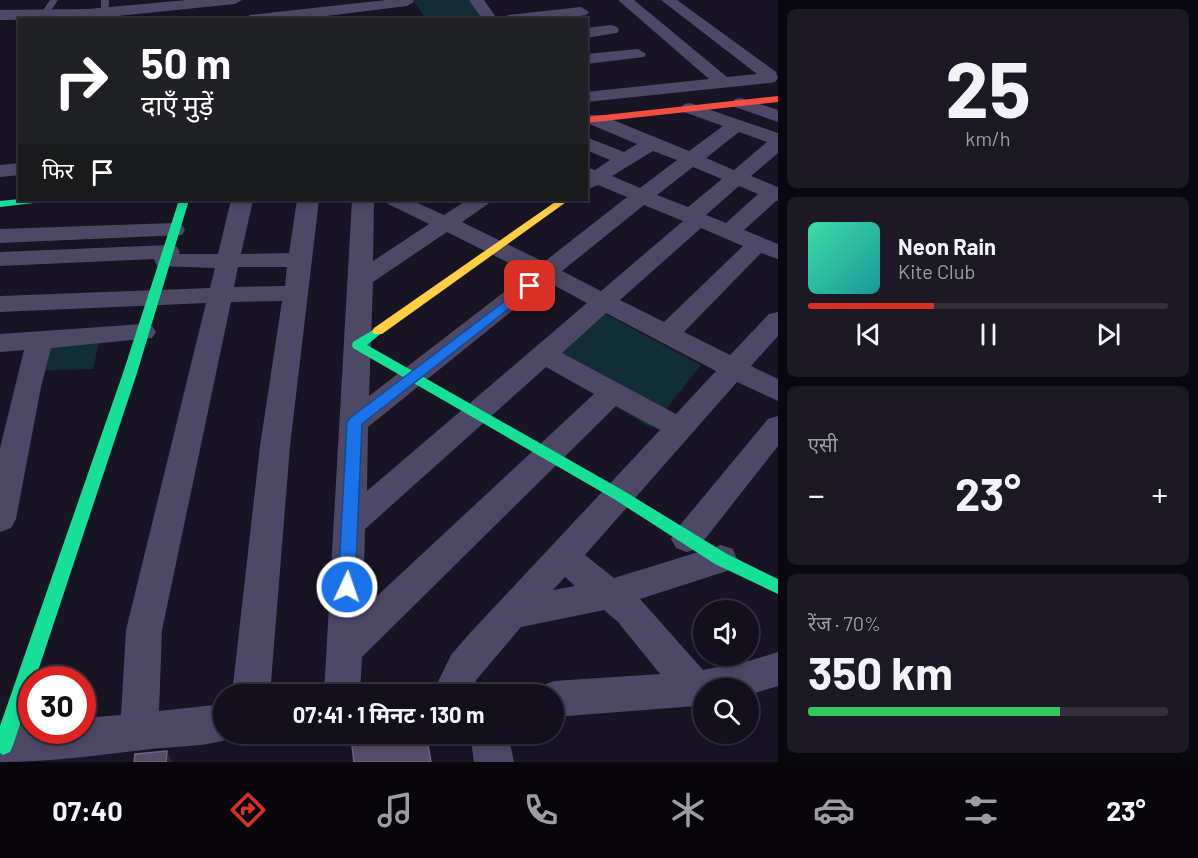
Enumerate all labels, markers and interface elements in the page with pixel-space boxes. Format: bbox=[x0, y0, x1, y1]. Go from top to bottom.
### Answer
text: 50 m bbox=[141, 37, 231, 87]
text: 25 bbox=[945, 40, 1031, 134]
icon: right bbox=[42, 42, 120, 120]
text: दाएँ मुड़ें bbox=[141, 88, 213, 120]
text: km/h bbox=[965, 126, 1011, 150]
icon: arrive bbox=[86, 156, 119, 189]
text: फिर bbox=[42, 157, 74, 183]
text: Neon Rain bbox=[898, 233, 996, 259]
text: Kite Club bbox=[898, 259, 975, 283]
pin bbox=[504, 260, 555, 311]
icon: arrive bbox=[513, 269, 546, 302]
icon: previous bbox=[852, 318, 885, 351]
icon: pause bbox=[972, 318, 1005, 351]
icon: next bbox=[1092, 318, 1125, 351]
text: एसी bbox=[808, 432, 838, 456]
text: 23° bbox=[955, 466, 1021, 520]
text: − bbox=[808, 474, 825, 514]
text: + bbox=[1151, 474, 1168, 514]
position arrow bbox=[315, 555, 379, 619]
map controls bbox=[693, 600, 759, 744]
button: sound bbox=[693, 600, 759, 666]
text: रेंज · 70% bbox=[808, 611, 881, 635]
text: 350 km bbox=[808, 645, 953, 699]
speed limit sign: 30 bbox=[18, 666, 96, 744]
button: search bbox=[693, 678, 759, 744]
text: 07:41 · 1 मिनट · 130 m bbox=[293, 701, 484, 727]
icon: directions bbox=[227, 789, 269, 831]
icon: music bbox=[374, 789, 416, 831]
icon: phone bbox=[520, 789, 562, 831]
icon: climate bbox=[667, 789, 709, 831]
icon: car bbox=[813, 789, 855, 831]
icon: filters bbox=[960, 789, 1002, 831]
text: 07:40 bbox=[52, 794, 123, 826]
text: 23° bbox=[1106, 794, 1146, 826]

